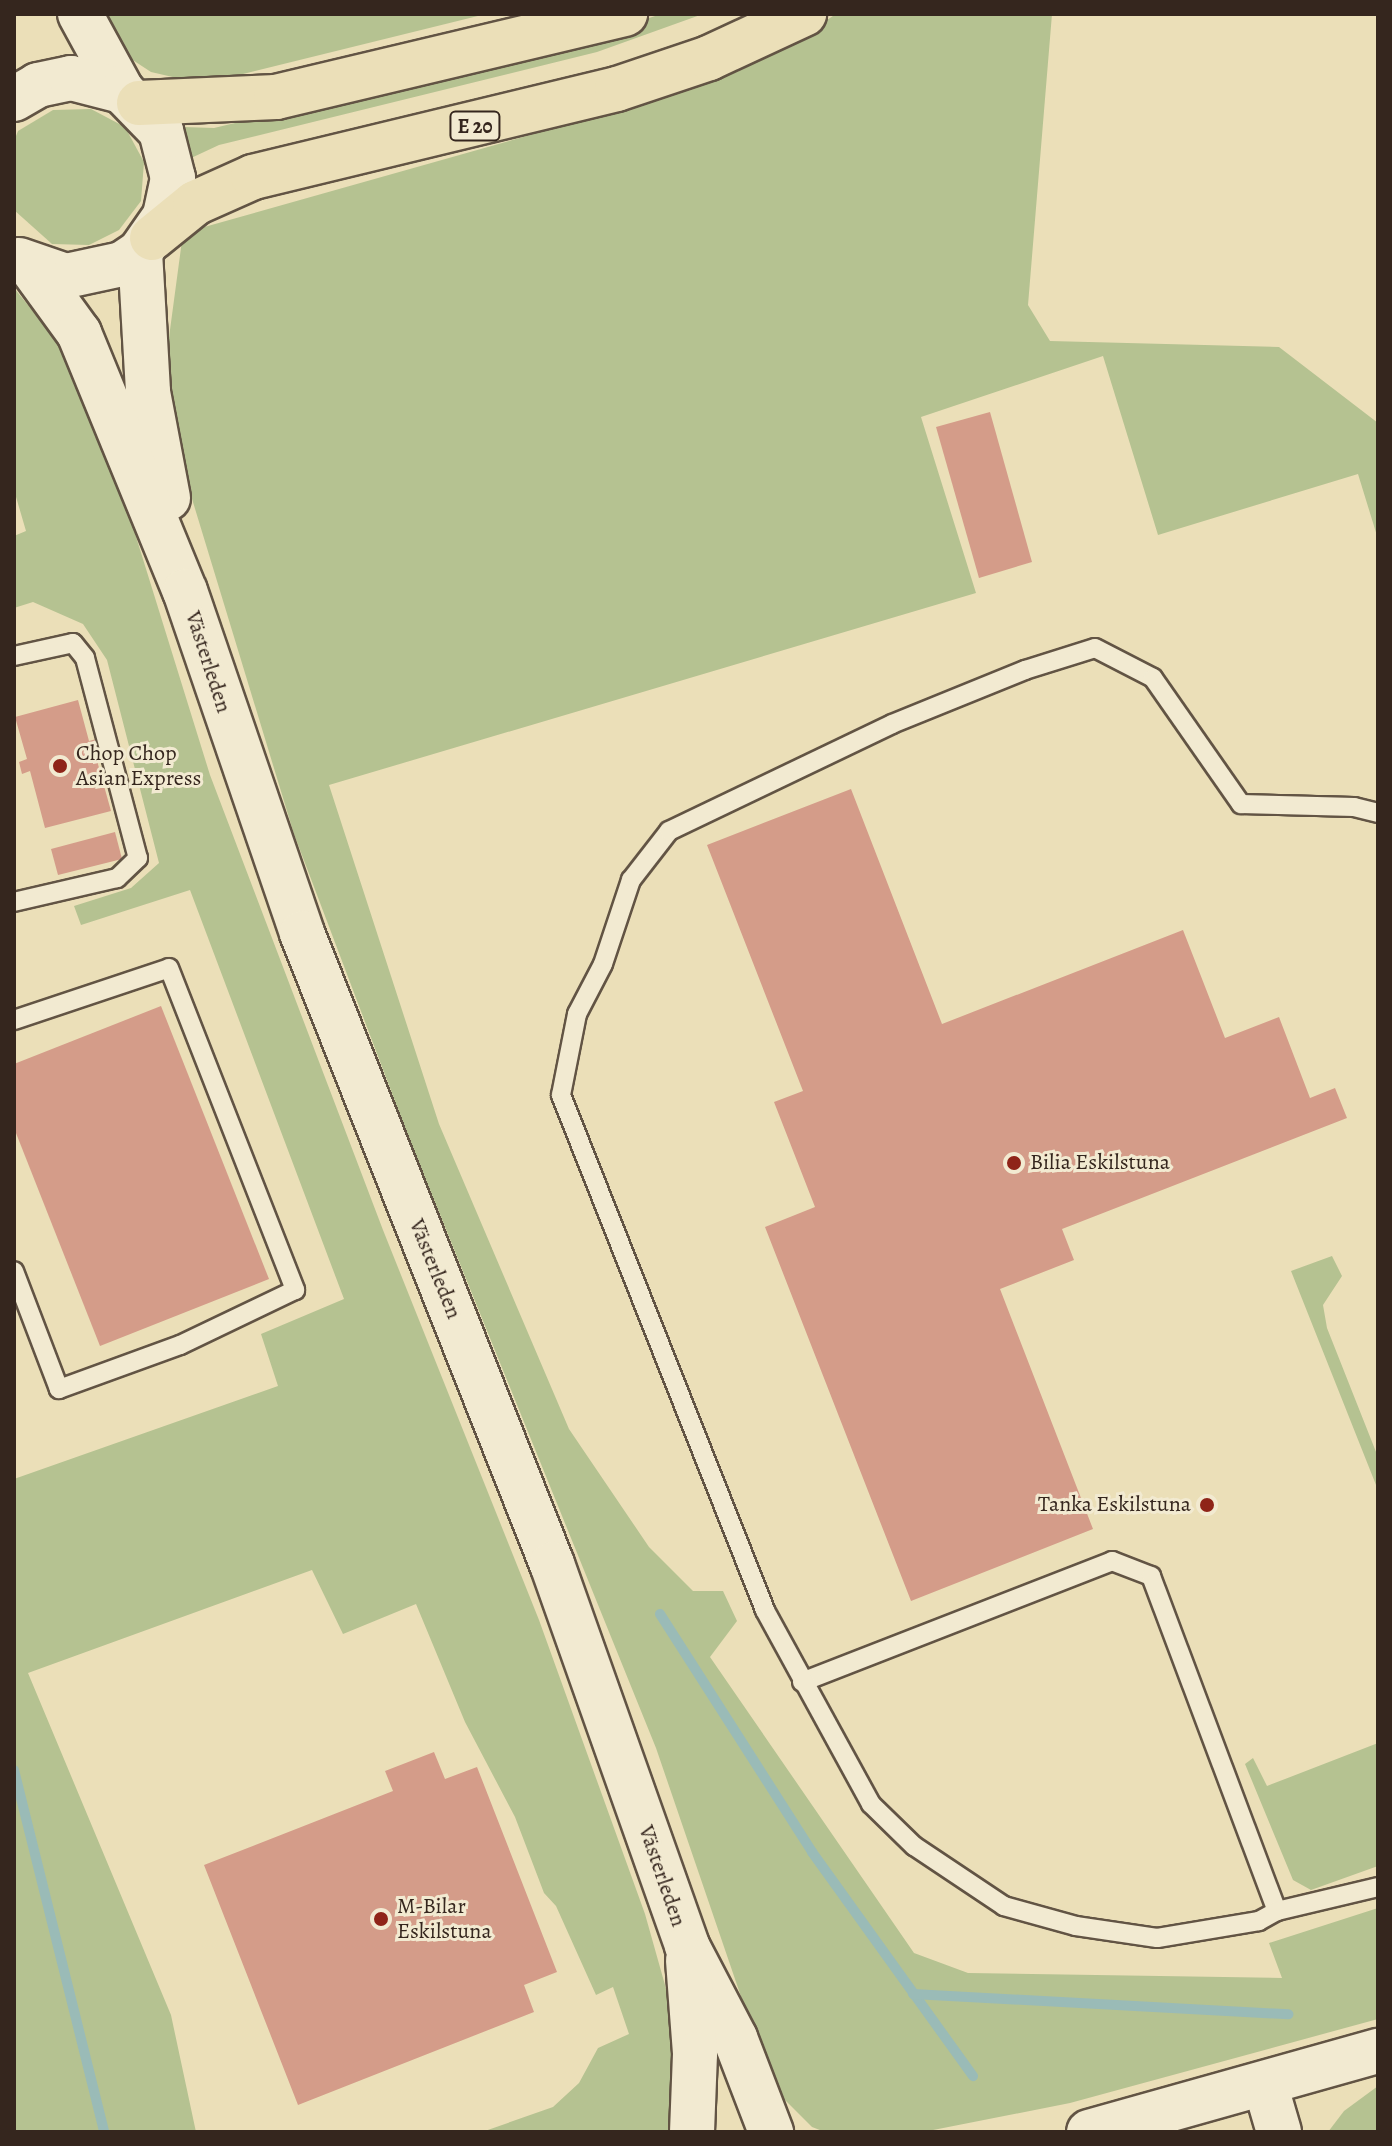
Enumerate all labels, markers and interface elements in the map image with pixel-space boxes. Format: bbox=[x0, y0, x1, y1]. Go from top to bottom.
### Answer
road number: E 20 bbox=[449, 110, 501, 142]
street label: Västerleden bbox=[179, 608, 237, 716]
place label: Chop Chop Asian Express bbox=[76, 740, 201, 792]
marker: Chop Chop Asian Express bbox=[51, 757, 69, 775]
place label: Bilia Eskilstuna bbox=[1030, 1150, 1170, 1176]
marker: Bilia Eskilstuna bbox=[1005, 1154, 1023, 1172]
street label: Västerleden bbox=[403, 1215, 467, 1323]
place label: Tanka Eskilstuna bbox=[1038, 1492, 1191, 1518]
marker: Tanka Eskilstuna bbox=[1198, 1496, 1216, 1514]
street label: Västerleden bbox=[632, 1822, 692, 1930]
place label: M-Bilar Eskilstuna bbox=[397, 1893, 492, 1944]
marker: M-Bilar Eskilstuna bbox=[372, 1910, 390, 1928]

